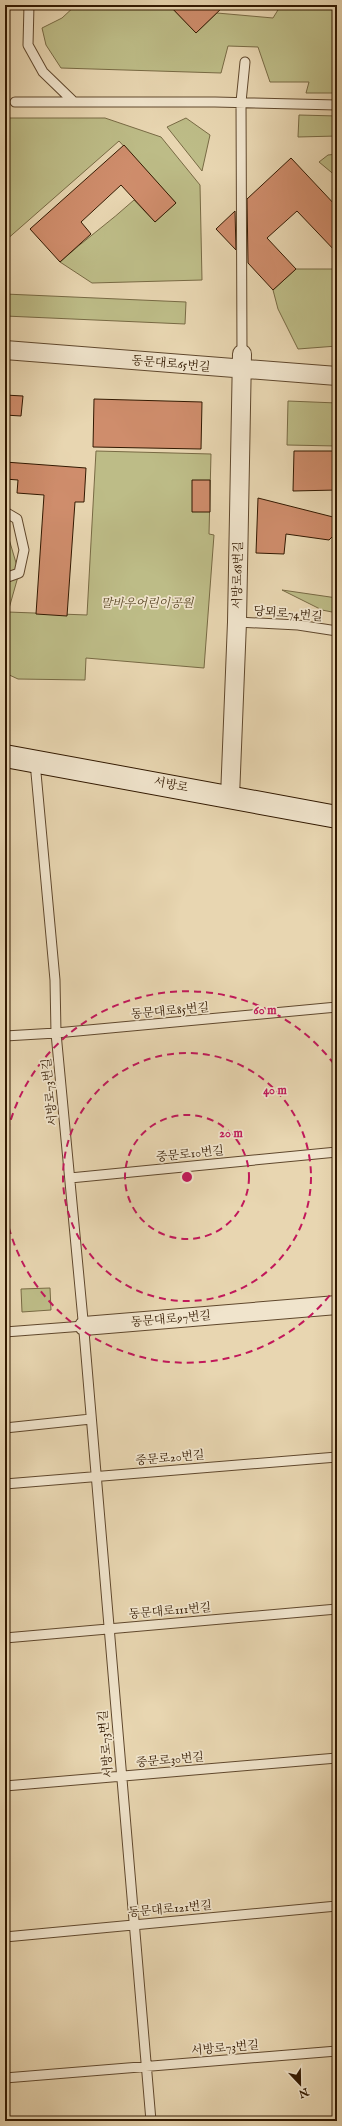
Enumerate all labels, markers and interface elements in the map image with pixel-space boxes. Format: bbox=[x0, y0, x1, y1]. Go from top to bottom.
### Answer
street label: 동문대로65번길 bbox=[131, 353, 211, 375]
street label: 서방로68번길 bbox=[230, 541, 246, 609]
park label: 말바우어린이공원 bbox=[101, 596, 195, 611]
street label: 당뫼로74번길 bbox=[253, 604, 323, 624]
street label: 서방로 bbox=[152, 774, 190, 796]
street label: 동문대로85번길 bbox=[130, 1000, 210, 1022]
text: 60 m bbox=[254, 1003, 277, 1018]
street label: 서방로73번길 bbox=[39, 1057, 61, 1127]
text: 40 m bbox=[263, 1083, 288, 1098]
text: 20 m bbox=[219, 1126, 243, 1141]
street label: 중문로10번길 bbox=[155, 1143, 225, 1165]
centre of rings bbox=[180, 1170, 194, 1184]
street label: 동문대로97번길 bbox=[130, 1308, 212, 1330]
street label: 중문로20번길 bbox=[135, 1447, 205, 1469]
street label: 동문대로111번길 bbox=[128, 1600, 212, 1622]
street label: 서방로73번길 bbox=[96, 1709, 116, 1779]
street label: 중문로30번길 bbox=[135, 1750, 205, 1770]
street label: 동문대로121번길 bbox=[127, 1898, 213, 1920]
street label: 서방로73번길 bbox=[190, 2038, 260, 2058]
north arrow bbox=[280, 2064, 320, 2104]
text: N bbox=[296, 2084, 311, 2101]

